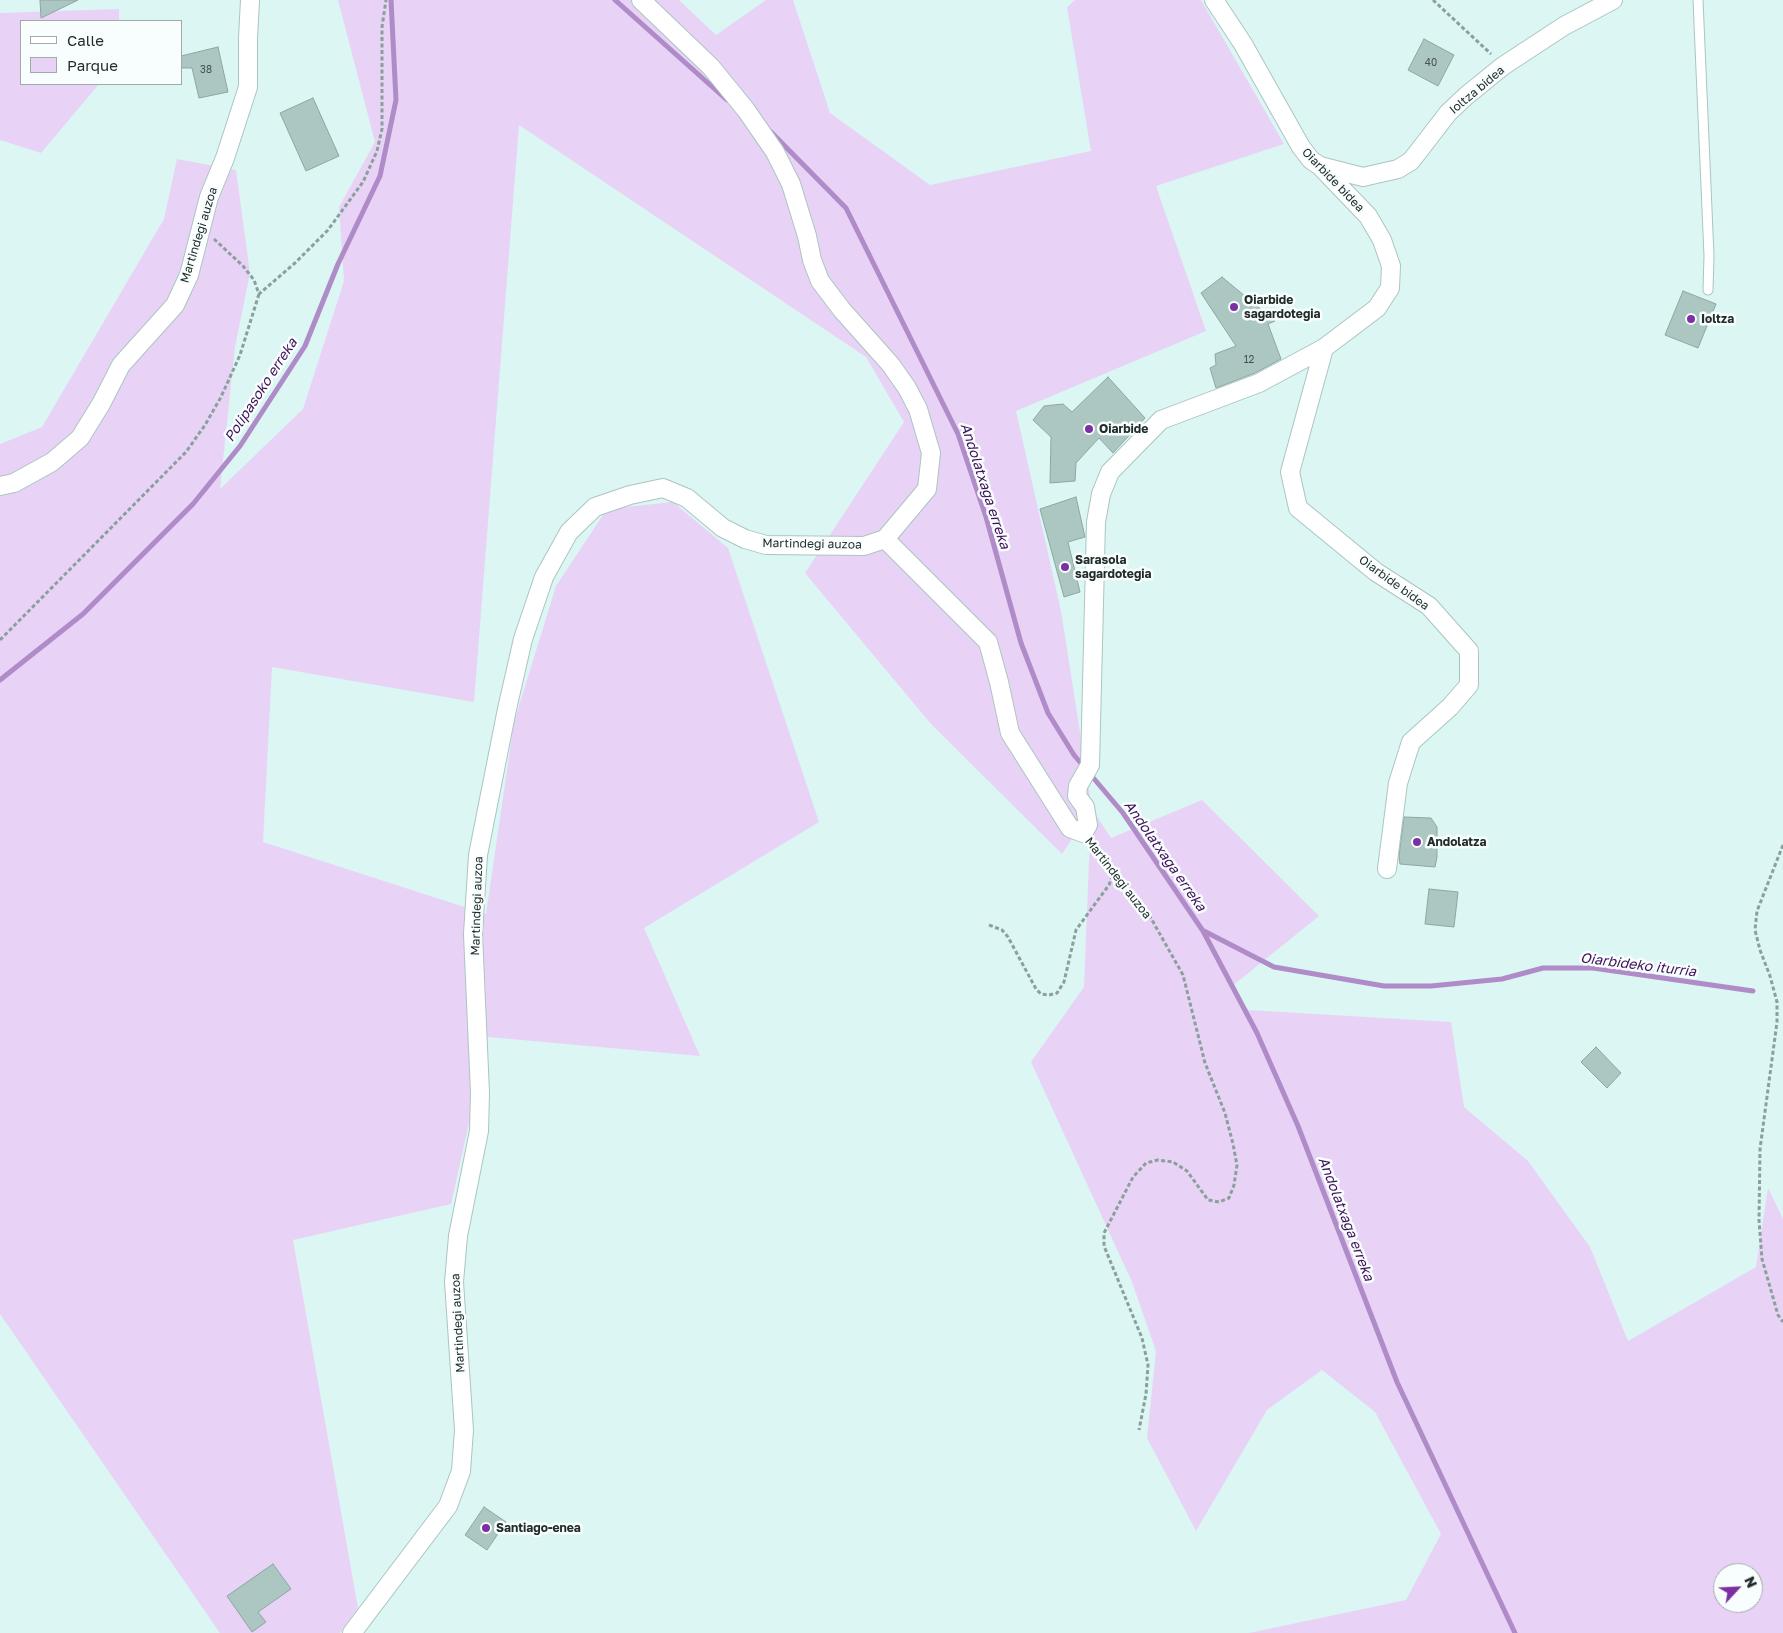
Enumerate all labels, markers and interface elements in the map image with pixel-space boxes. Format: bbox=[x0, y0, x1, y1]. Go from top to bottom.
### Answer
legend bbox=[20, 20, 182, 85]
text: Calle bbox=[67, 31, 104, 49]
text: Parque bbox=[67, 56, 118, 74]
house number: 40 bbox=[1425, 57, 1437, 69]
street label: Ioltza bidea bbox=[1447, 63, 1507, 117]
house number: 38 bbox=[200, 64, 212, 76]
street label: Oiarbide bidea bbox=[1299, 145, 1367, 215]
street label: Martindegi auzoa bbox=[178, 185, 220, 285]
place label: Oiarbide sagardotegia bbox=[1244, 293, 1321, 321]
marker: Oiarbide sagardotegia bbox=[1228, 301, 1240, 313]
place label: Ioltza bbox=[1701, 312, 1734, 326]
marker: Ioltza bbox=[1685, 313, 1697, 325]
water label: Polipasoko erreka bbox=[221, 335, 301, 445]
house number: 12 bbox=[1244, 354, 1254, 366]
water label: Andolatxaga erreka bbox=[957, 421, 1013, 551]
place label: Oiarbide bbox=[1099, 422, 1148, 436]
marker: Oiarbide bbox=[1083, 423, 1095, 435]
street label: Martindegi auzoa bbox=[762, 536, 862, 552]
place label: Sarasola sagardotegia bbox=[1075, 553, 1152, 581]
street label: Oiarbide bidea bbox=[1356, 553, 1432, 613]
marker: Sarasola sagardotegia bbox=[1059, 561, 1071, 573]
water label: Andolatxaga erreka bbox=[1120, 797, 1210, 915]
street label: Martindegi auzoa bbox=[1082, 834, 1154, 922]
place label: Andolatza bbox=[1427, 835, 1486, 849]
marker: Andolatza bbox=[1411, 836, 1423, 848]
street label: Martindegi auzoa bbox=[468, 856, 486, 956]
water label: Oiarbideko iturria bbox=[1579, 950, 1697, 980]
water label: Andolatxaga erreka bbox=[1315, 1155, 1377, 1283]
street label: Martindegi auzoa bbox=[448, 1273, 468, 1373]
place label: Santiago-enea bbox=[496, 1521, 581, 1535]
marker: Santiago-enea bbox=[480, 1522, 492, 1534]
north arrow bbox=[1713, 1563, 1763, 1613]
text: N bbox=[1741, 1573, 1761, 1590]

